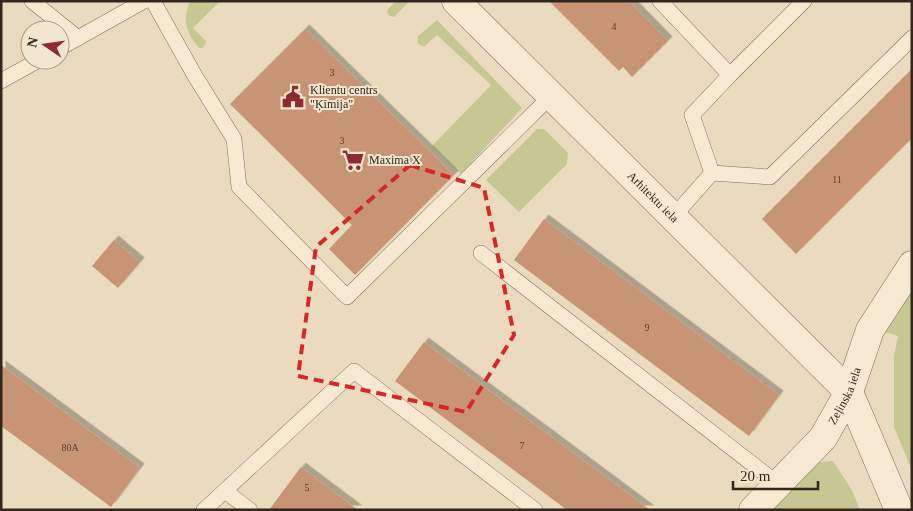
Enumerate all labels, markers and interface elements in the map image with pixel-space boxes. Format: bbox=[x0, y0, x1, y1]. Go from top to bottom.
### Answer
north arrow bbox=[20, 20, 70, 70]
house number: 4 bbox=[612, 21, 617, 32]
text: N bbox=[24, 36, 41, 49]
house number: 3 bbox=[330, 67, 335, 78]
place label: Klientu centrs "Ķīmija" bbox=[310, 83, 378, 111]
public building icon: Klientu centrs "Ķīmija" bbox=[280, 84, 306, 110]
house number: 3 bbox=[340, 135, 345, 146]
supermarket icon: Maxima X bbox=[340, 147, 366, 173]
place label: Maxima X bbox=[369, 153, 421, 167]
street label: Arhitektu iela bbox=[625, 169, 682, 226]
house number: 11 bbox=[832, 174, 842, 185]
house number: 9 bbox=[645, 322, 650, 333]
street label: Zeļinska iela bbox=[825, 365, 864, 427]
house number: 7 bbox=[520, 440, 525, 451]
house number: 80A bbox=[61, 442, 79, 453]
scale bar bbox=[733, 458, 818, 490]
text: 20 m bbox=[740, 468, 771, 484]
house number: 5 bbox=[305, 482, 310, 493]

